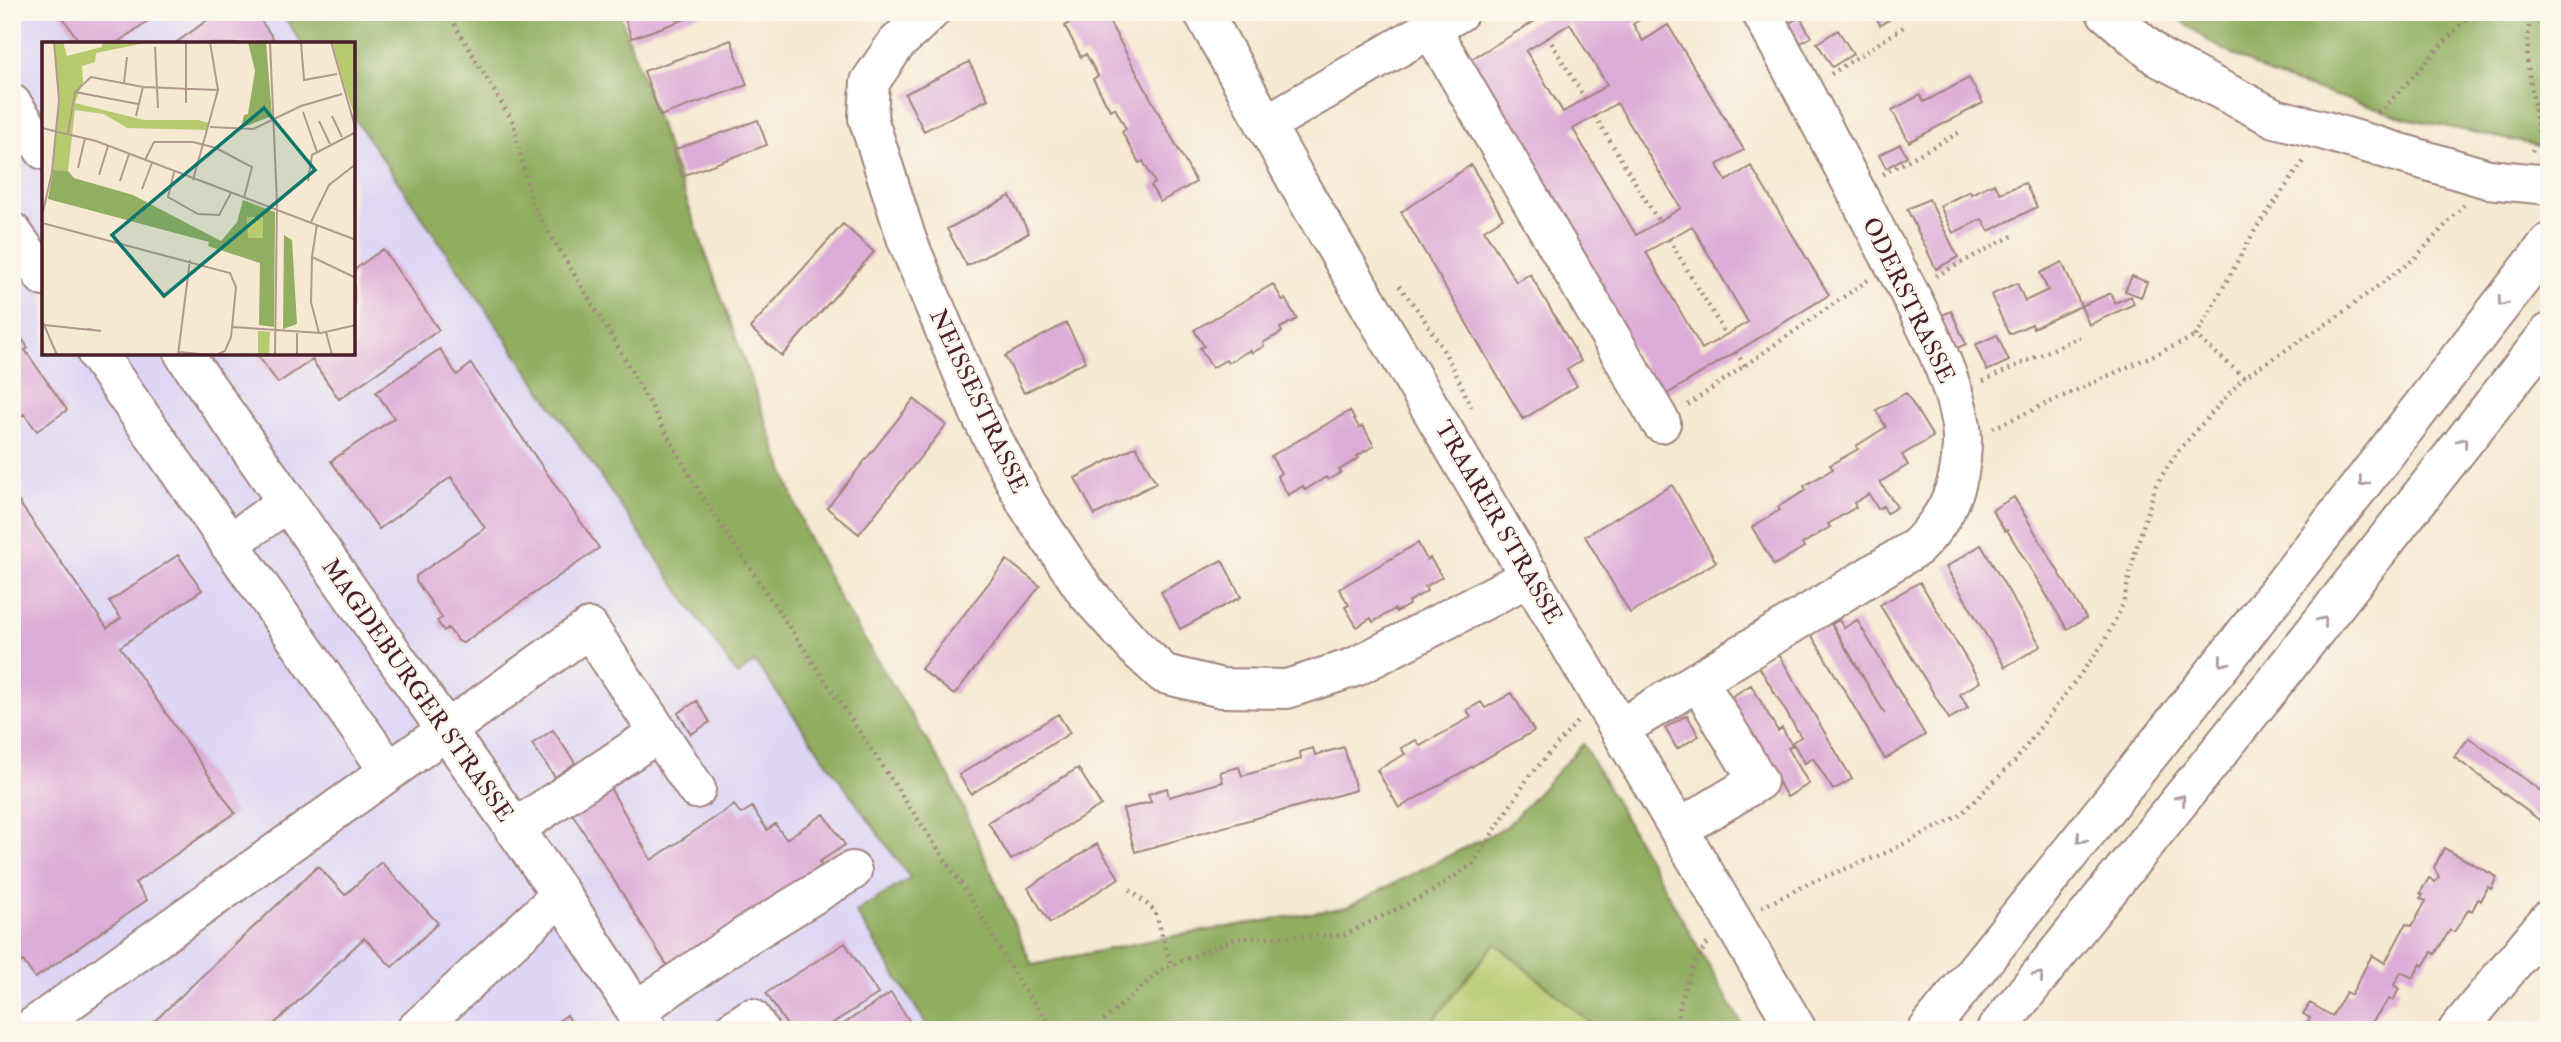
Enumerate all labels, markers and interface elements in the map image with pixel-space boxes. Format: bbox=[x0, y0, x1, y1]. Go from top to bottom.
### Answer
inset map bbox=[42, 42, 355, 355]
street label: ODERSTRASSE bbox=[1855, 212, 1962, 388]
one-way arrow bbox=[2498, 295, 2511, 307]
street label: NEISSESTRASSE bbox=[922, 304, 1035, 498]
street label: TRAARER STRASSE bbox=[1428, 415, 1569, 629]
one-way arrow bbox=[2455, 437, 2468, 450]
one-way arrow bbox=[2358, 474, 2371, 487]
street label: MAGDEBURGER STRASSE bbox=[315, 553, 520, 828]
one-way arrow bbox=[2314, 616, 2327, 629]
one-way arrow bbox=[2219, 654, 2232, 666]
one-way arrow bbox=[2173, 794, 2185, 807]
one-way arrow bbox=[2077, 831, 2089, 844]
one-way arrow bbox=[2030, 972, 2043, 984]

